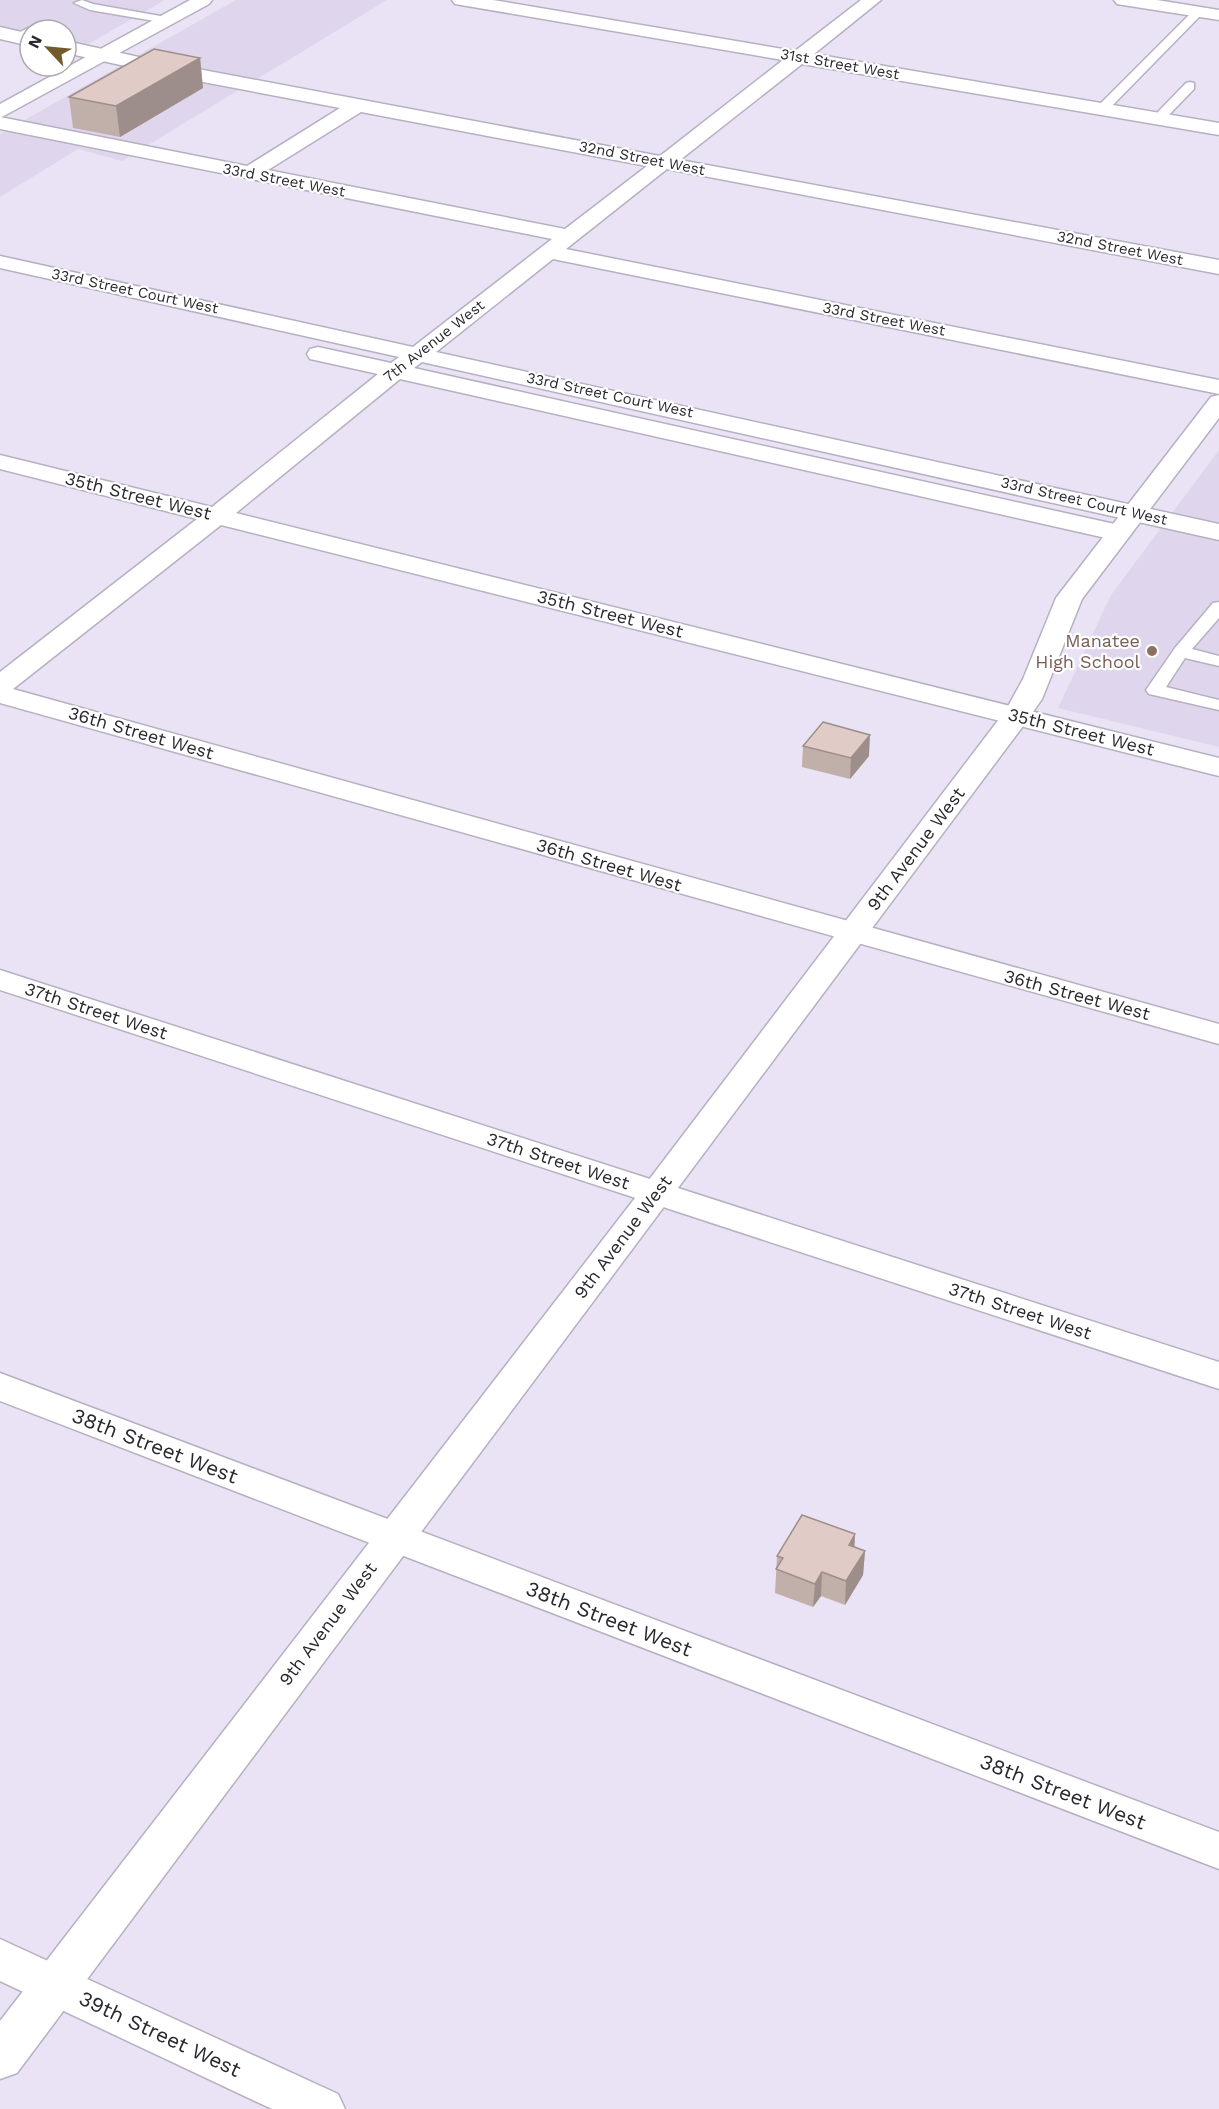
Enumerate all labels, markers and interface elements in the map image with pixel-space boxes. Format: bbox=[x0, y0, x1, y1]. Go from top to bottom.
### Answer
north arrow bbox=[18, 18, 78, 78]
text: N bbox=[24, 32, 46, 51]
street label: 31st Street West bbox=[779, 45, 902, 83]
street label: 32nd Street West bbox=[577, 137, 707, 179]
street label: 33rd Street West bbox=[221, 159, 348, 201]
street label: 32nd Street West bbox=[1055, 227, 1185, 269]
street label: 33rd Street Court West bbox=[50, 265, 221, 318]
street label: 7th Avenue West bbox=[380, 296, 489, 386]
street label: 33rd Street West bbox=[821, 298, 948, 340]
street label: 33rd Street Court West bbox=[525, 369, 696, 422]
street label: 35th Street West bbox=[63, 467, 214, 524]
street label: 33rd Street Court West bbox=[999, 473, 1170, 529]
street label: 35th Street West bbox=[535, 585, 686, 642]
place label: Manatee High School bbox=[1035, 630, 1140, 672]
marker: Manatee High School bbox=[1145, 644, 1159, 658]
street label: 36th Street West bbox=[66, 702, 217, 763]
street label: 35th Street West bbox=[1006, 703, 1157, 760]
street label: 9th Avenue West bbox=[862, 783, 969, 914]
street label: 36th Street West bbox=[534, 834, 685, 895]
street label: 36th Street West bbox=[1002, 965, 1153, 1024]
street label: 37th Street West bbox=[22, 978, 171, 1044]
street label: 37th Street West bbox=[484, 1128, 633, 1194]
street label: 9th Avenue West bbox=[569, 1171, 676, 1302]
street label: 37th Street West bbox=[946, 1278, 1095, 1344]
street label: 38th Street West bbox=[69, 1402, 242, 1489]
street label: 9th Avenue West bbox=[274, 1558, 381, 1689]
street label: 38th Street West bbox=[523, 1575, 696, 1662]
street label: 38th Street West bbox=[977, 1748, 1150, 1835]
street label: 39th Street West bbox=[75, 1985, 245, 2082]

